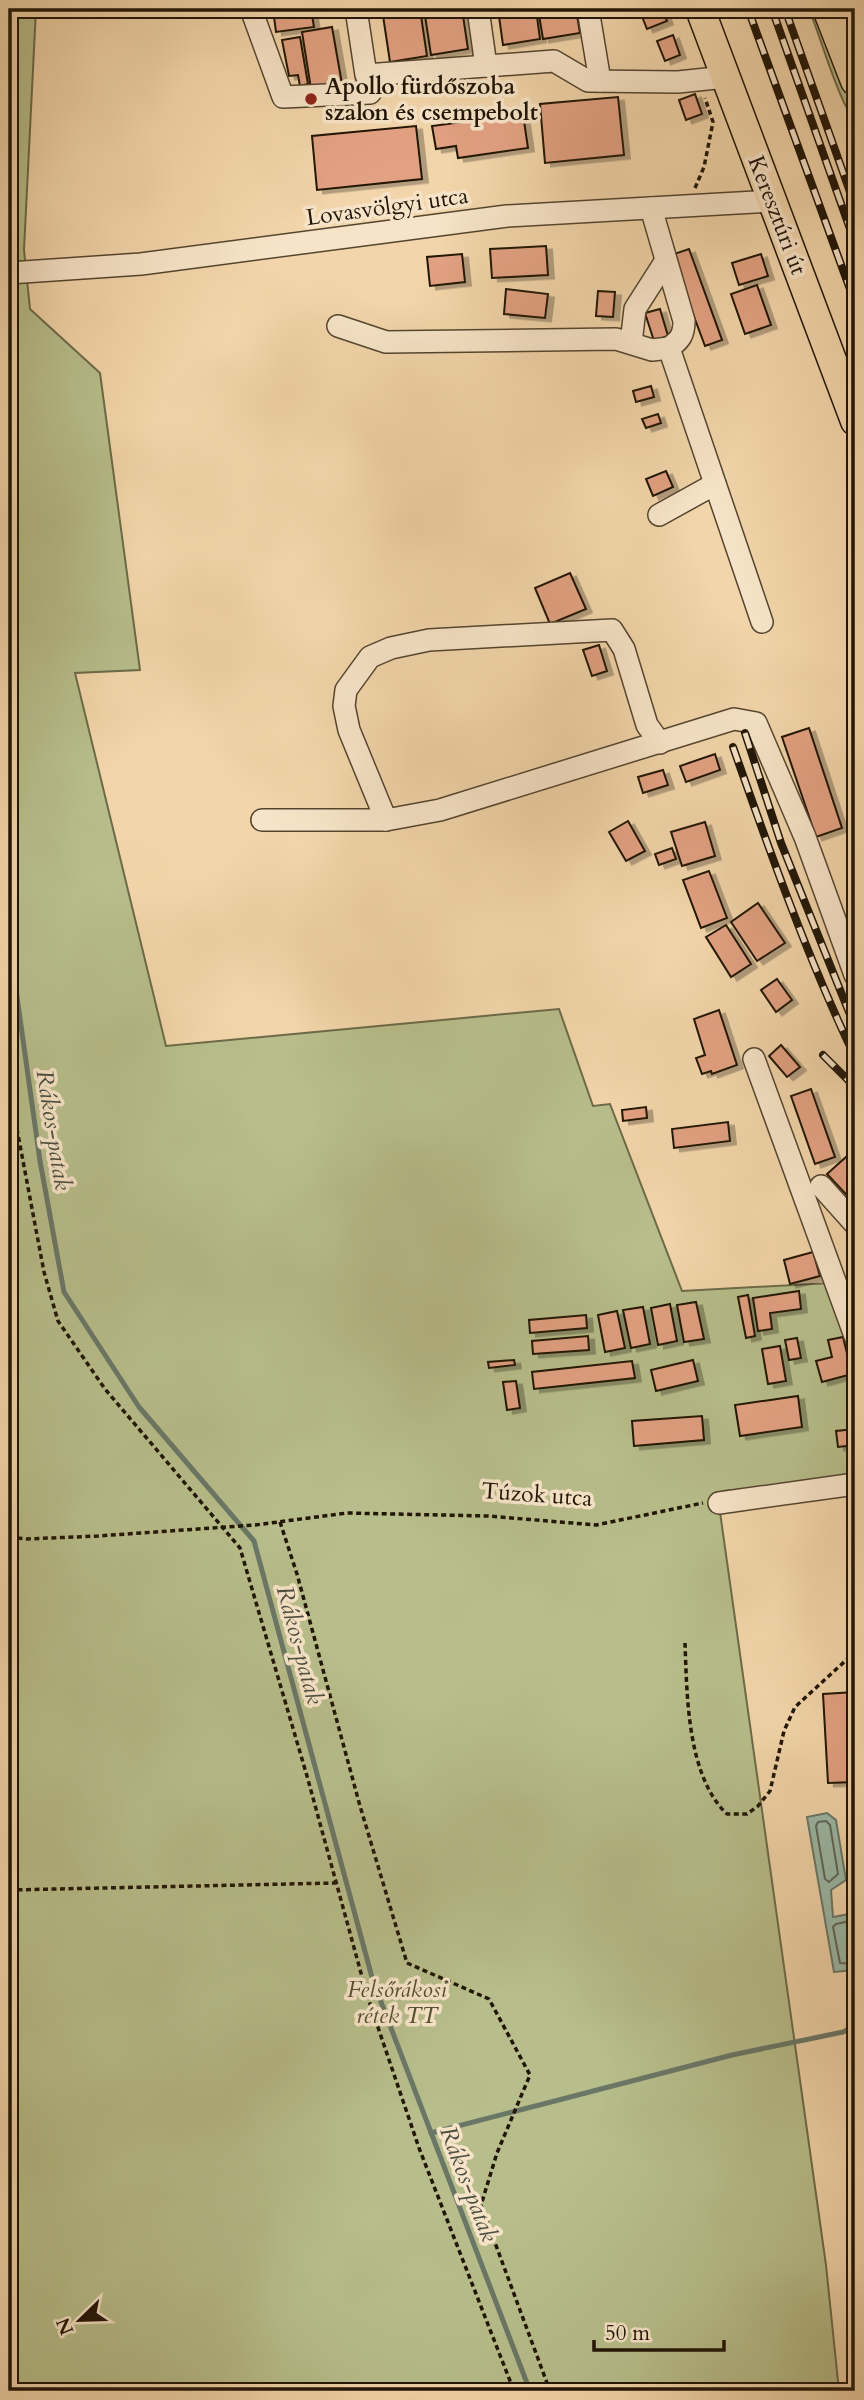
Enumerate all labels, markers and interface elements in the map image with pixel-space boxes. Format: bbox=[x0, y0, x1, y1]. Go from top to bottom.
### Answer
place label: Apollo fürdőszoba szalon és csempebolt bbox=[325, 71, 538, 128]
marker: Apollo fürdőszoba szalon és csempebolt bbox=[303, 91, 319, 107]
street label: Keresztúri út bbox=[741, 151, 814, 279]
street label: Lovasvölgyi utca bbox=[304, 180, 470, 233]
water label: Rákos-patak bbox=[28, 1067, 79, 1193]
street label: Túzok utca bbox=[481, 1475, 593, 1514]
water label: Rákos-patak bbox=[268, 1582, 331, 1708]
park label: Felsőrákosi rétek TT bbox=[347, 1974, 448, 2031]
water label: Rákos-patak bbox=[431, 2121, 506, 2247]
north arrow bbox=[46, 2284, 116, 2354]
scale bar bbox=[594, 2309, 724, 2353]
text: N bbox=[50, 2313, 80, 2339]
text: 50 m bbox=[605, 2319, 650, 2348]

